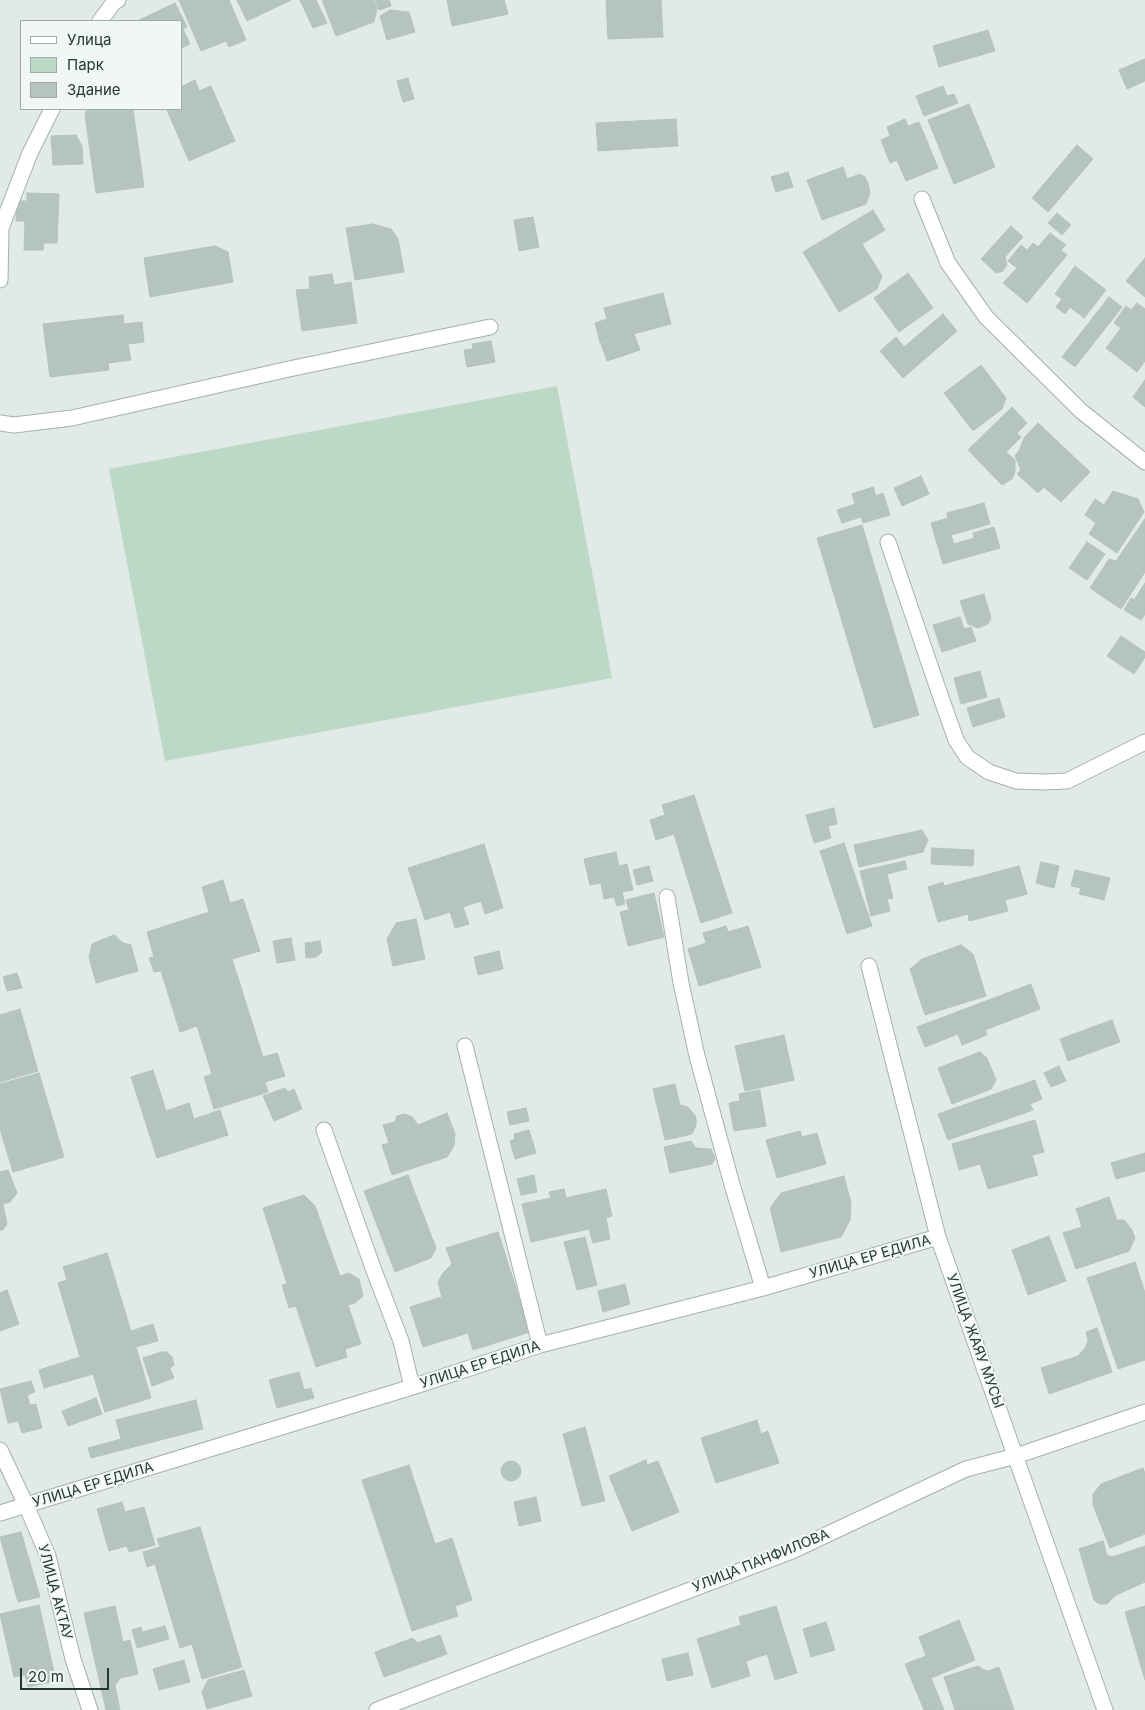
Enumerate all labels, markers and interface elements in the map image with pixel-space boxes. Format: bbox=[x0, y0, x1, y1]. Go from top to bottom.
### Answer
legend bbox=[20, 20, 182, 110]
text: Улица bbox=[67, 30, 111, 49]
text: Парк bbox=[67, 55, 104, 74]
text: Здание bbox=[67, 80, 121, 99]
street label: УЛИЦА ЕР ЕДИЛА bbox=[807, 1232, 933, 1282]
street label: УЛИЦА ЖАЯУ МУСЫ bbox=[943, 1271, 1007, 1411]
street label: УЛИЦА ЕР ЕДИЛА bbox=[418, 1338, 542, 1392]
street label: УЛИЦА ЕР ЕДИЛА bbox=[31, 1459, 155, 1511]
street label: УЛИЦА ПАНФИЛОВА bbox=[690, 1526, 832, 1596]
street label: УЛИЦА АКТАУ bbox=[34, 1543, 76, 1641]
scale bar bbox=[22, 1658, 111, 1690]
text: 20 m bbox=[28, 1667, 64, 1686]

